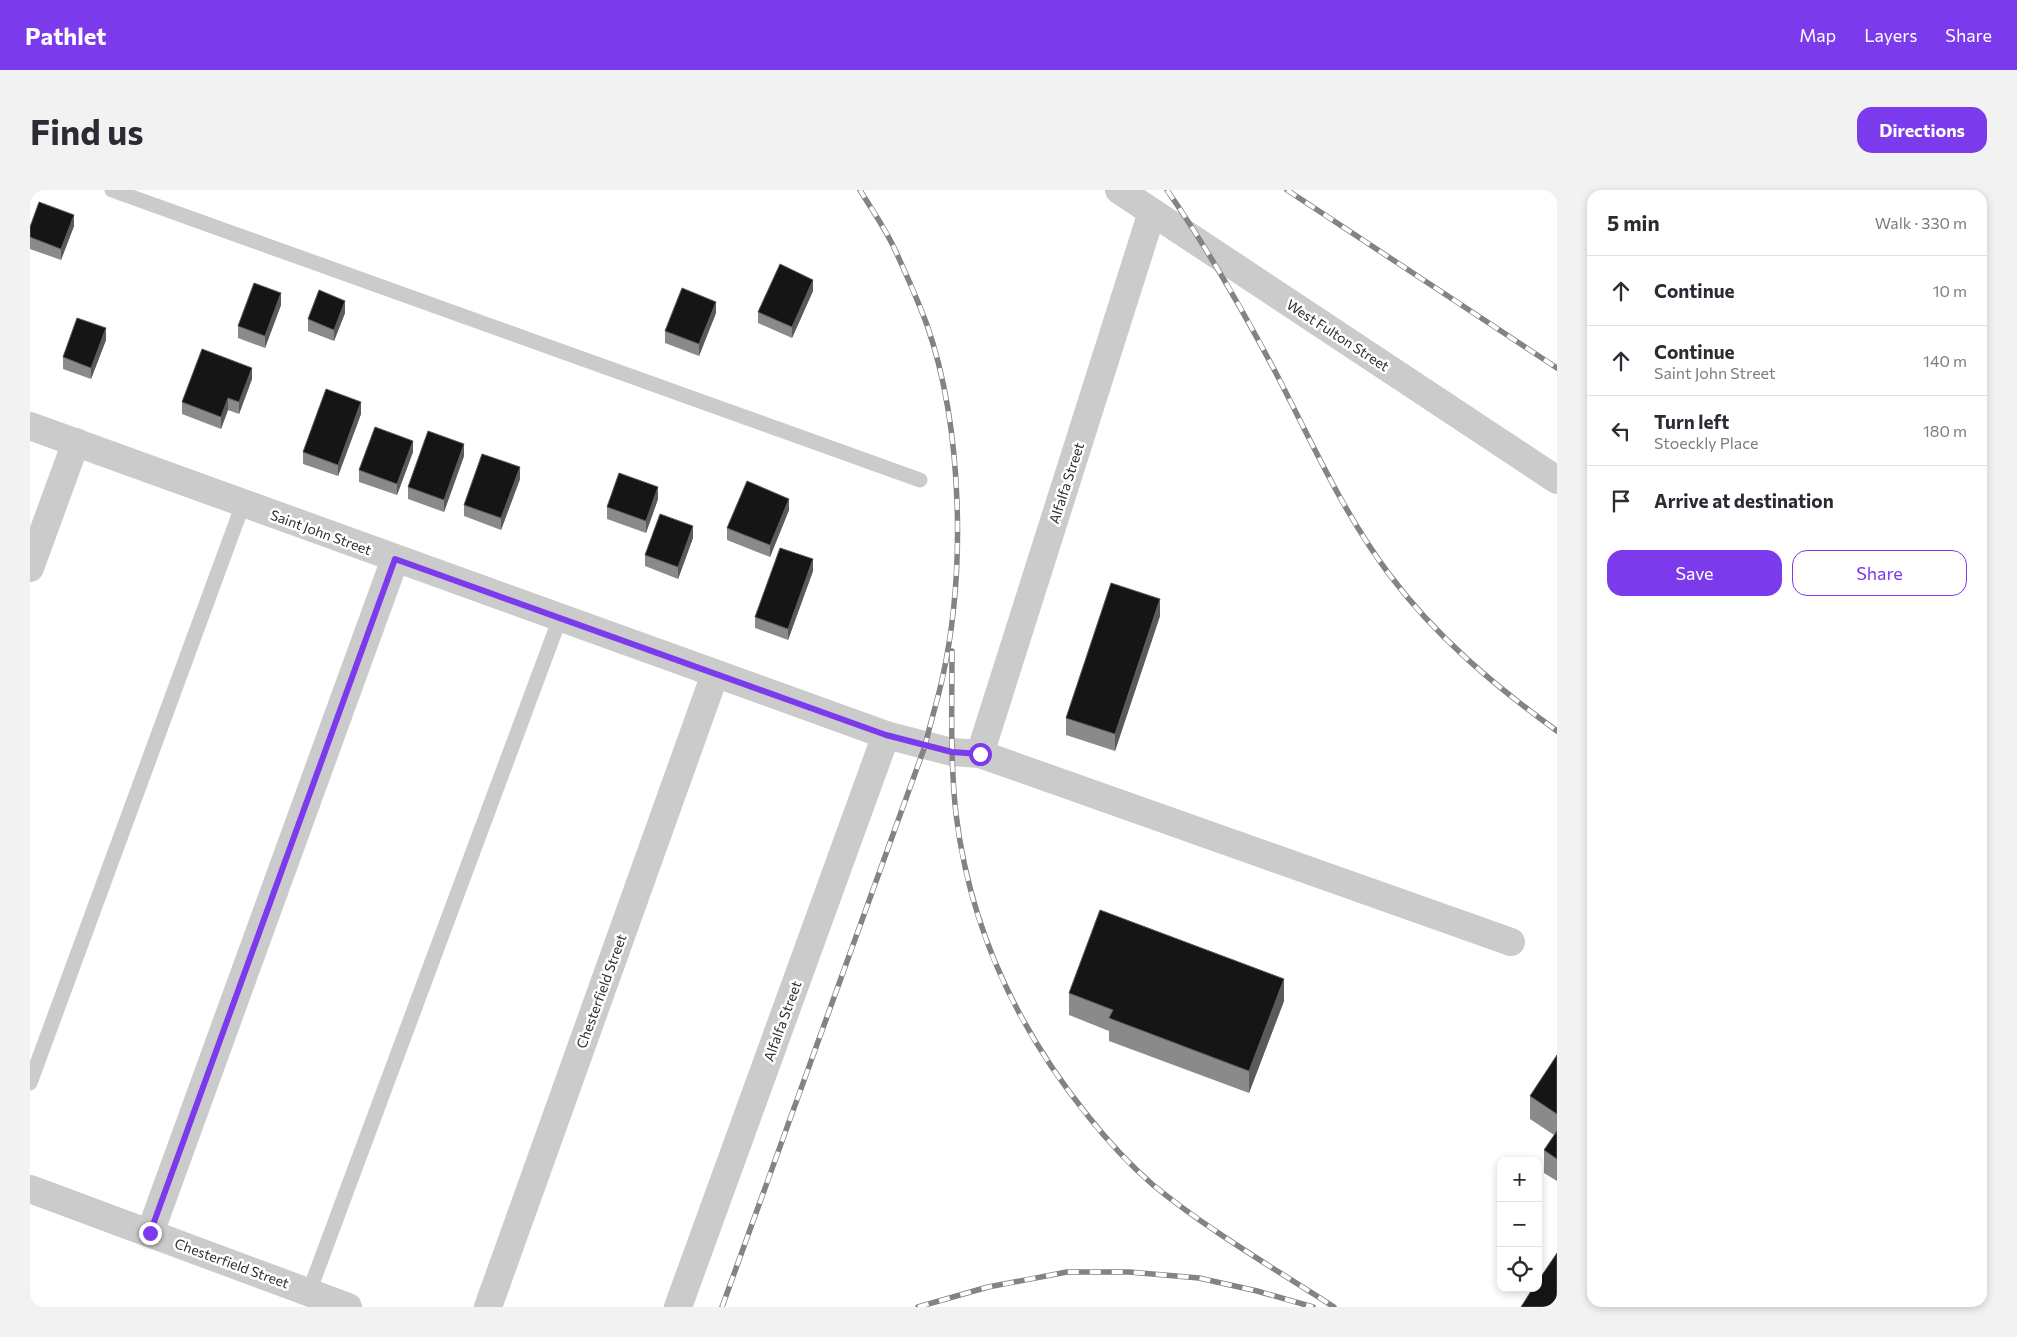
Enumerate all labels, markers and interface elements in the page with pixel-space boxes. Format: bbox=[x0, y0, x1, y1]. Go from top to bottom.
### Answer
text: Pathlet bbox=[25, 21, 106, 50]
text: Map bbox=[1799, 24, 1836, 46]
text: Layers bbox=[1864, 24, 1917, 46]
text: Share bbox=[1945, 24, 1992, 46]
button: Directions bbox=[1857, 107, 1987, 153]
text: Find us bbox=[30, 109, 144, 152]
text: 5 min bbox=[1607, 210, 1660, 235]
text: Walk · 330 m bbox=[1875, 213, 1967, 232]
icon: ahead bbox=[1607, 277, 1635, 305]
text: Continue bbox=[1654, 279, 1734, 302]
text: 10 m bbox=[1933, 281, 1967, 300]
street label: West Fulton Street bbox=[1284, 295, 1393, 375]
text: Continue bbox=[1654, 340, 1734, 363]
icon: ahead bbox=[1607, 347, 1635, 375]
text: 140 m bbox=[1923, 351, 1967, 370]
text: Saint John Street bbox=[1654, 363, 1776, 382]
text: Turn left bbox=[1654, 410, 1729, 433]
icon: left bbox=[1607, 417, 1635, 445]
text: 180 m bbox=[1923, 421, 1967, 440]
text: Stoeckly Place bbox=[1654, 433, 1758, 452]
street label: Alfalfa Street bbox=[1045, 440, 1087, 526]
icon: arrive bbox=[1607, 487, 1635, 515]
text: Arrive at destination bbox=[1654, 489, 1834, 512]
street label: Saint John Street bbox=[268, 506, 374, 558]
button: Save bbox=[1607, 550, 1782, 596]
button: Share bbox=[1792, 550, 1967, 596]
route start bbox=[969, 743, 992, 766]
street label: Chesterfield Street bbox=[572, 931, 630, 1050]
street label: Alfalfa Street bbox=[760, 978, 805, 1064]
map controls bbox=[1497, 1157, 1542, 1292]
button: + bbox=[1497, 1157, 1542, 1202]
button: − bbox=[1497, 1202, 1542, 1247]
route end bbox=[139, 1222, 162, 1245]
street label: Chesterfield Street bbox=[173, 1234, 292, 1292]
button: locate bbox=[1497, 1247, 1542, 1292]

